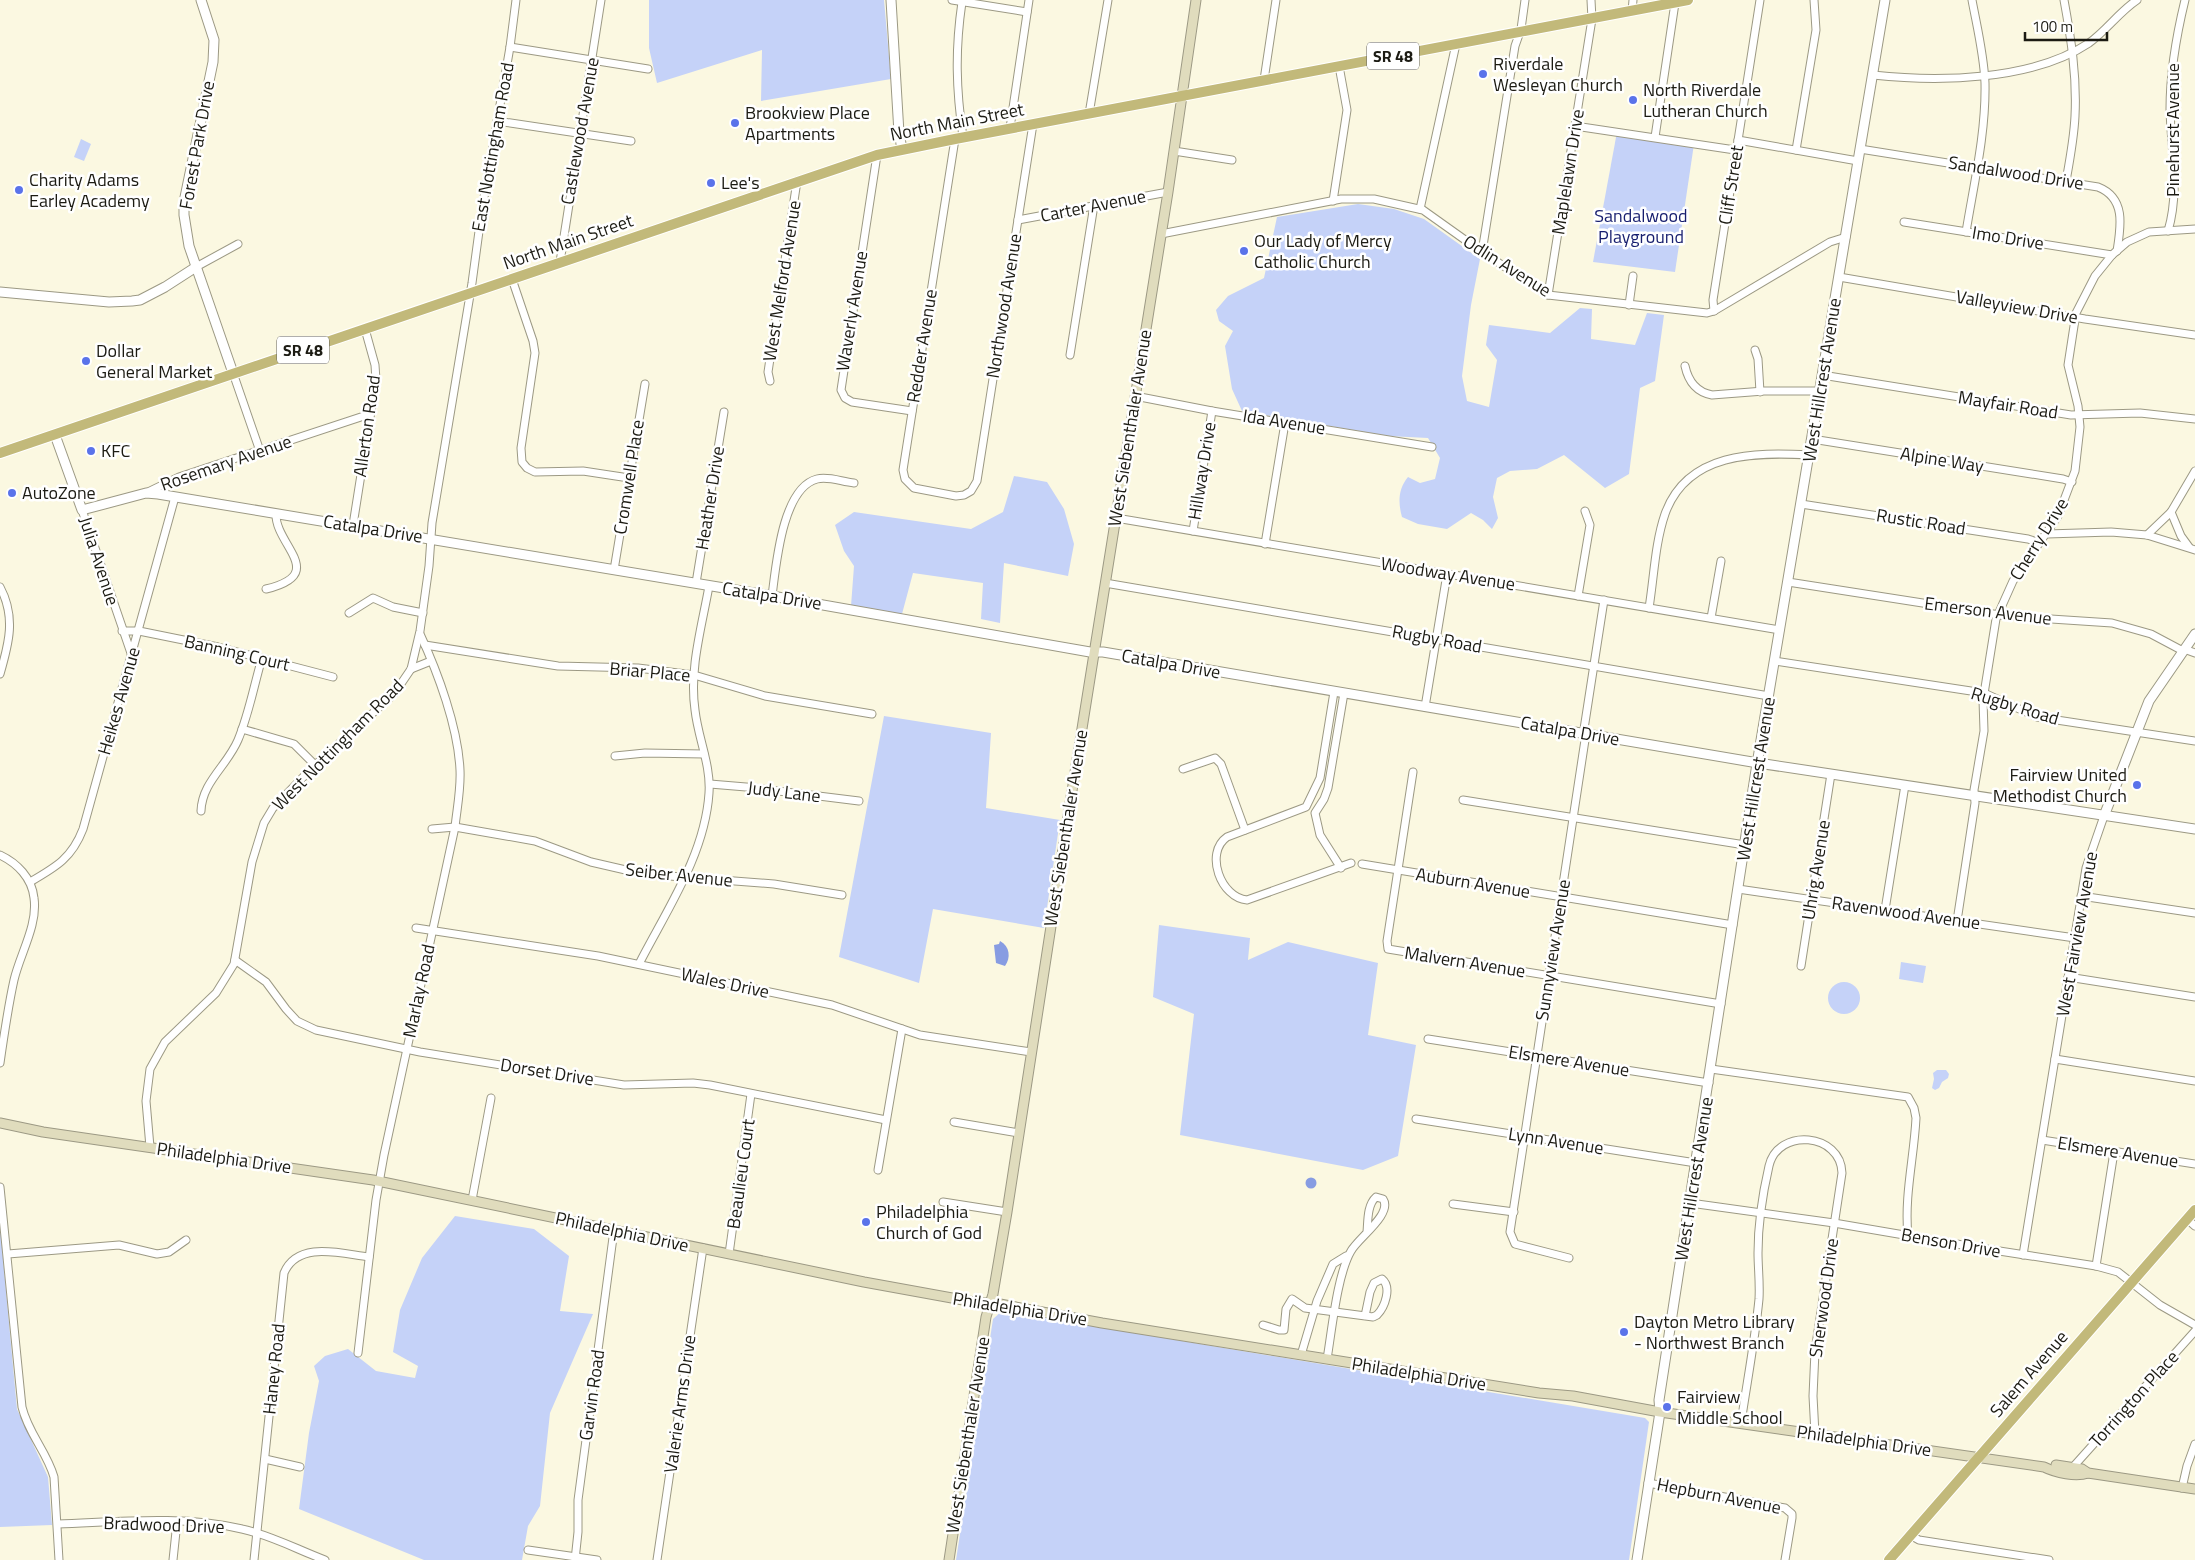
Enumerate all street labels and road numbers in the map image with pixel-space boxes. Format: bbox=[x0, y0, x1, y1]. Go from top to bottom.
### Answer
road number: SR 48 bbox=[1367, 42, 1419, 70]
street label: Castlewood Avenue bbox=[553, 55, 606, 207]
street label: East Nottingham Road bbox=[464, 60, 521, 234]
street label: Pinehurst Avenue bbox=[2159, 63, 2186, 197]
street label: Forest Park Drive bbox=[172, 78, 221, 211]
street label: North Main Street bbox=[888, 95, 1027, 148]
street label: Maplelawn Drive bbox=[1544, 107, 1591, 237]
street label: Cliff Street bbox=[1711, 143, 1750, 227]
street label: Sandalwood Drive bbox=[1946, 148, 2086, 197]
street label: Carter Avenue bbox=[1038, 182, 1148, 229]
street label: West Melford Avenue bbox=[755, 198, 808, 363]
street label: North Main Street bbox=[499, 206, 637, 276]
street label: Imo Drive bbox=[1970, 219, 2046, 256]
street label: Odlin Avenue bbox=[1458, 228, 1557, 303]
street label: Northwood Avenue bbox=[979, 232, 1028, 380]
street label: Waverly Avenue bbox=[829, 249, 874, 373]
street label: Valleyview Drive bbox=[1954, 282, 2080, 331]
street label: Redder Avenue bbox=[899, 287, 944, 405]
street label: West Hillcrest Avenue bbox=[1795, 296, 1848, 464]
street label: West Siebenthaler Avenue bbox=[1101, 328, 1158, 528]
road number: SR 48 bbox=[277, 336, 329, 364]
street label: Allerton Road bbox=[346, 373, 387, 479]
street label: Mayfair Road bbox=[1956, 383, 2060, 426]
street label: Ida Avenue bbox=[1241, 402, 1327, 441]
street label: Cromwell Place bbox=[606, 418, 651, 536]
street label: Hillway Drive bbox=[1180, 420, 1223, 522]
street label: Rosemary Avenue bbox=[157, 427, 295, 498]
street label: Alpine Way bbox=[1898, 440, 1986, 479]
street label: Heather Drive bbox=[688, 444, 731, 552]
street label: Cherry Drive bbox=[2002, 492, 2075, 585]
street label: Rustic Road bbox=[1875, 501, 1968, 542]
street label: Catalpa Drive bbox=[322, 507, 425, 550]
street label: Julia Avenue bbox=[72, 513, 127, 609]
street label: Woodway Avenue bbox=[1379, 550, 1517, 597]
street label: Catalpa Drive bbox=[721, 574, 824, 617]
street label: Emerson Avenue bbox=[1923, 589, 2053, 632]
street label: Rugby Road bbox=[1390, 617, 1484, 660]
street label: Banning Court bbox=[182, 627, 293, 678]
street label: Catalpa Drive bbox=[1119, 642, 1223, 685]
street label: Heikes Avenue bbox=[90, 644, 147, 758]
street label: Briar Place bbox=[608, 655, 692, 688]
street label: West Nottingham Road bbox=[266, 673, 410, 817]
street label: Rugby Road bbox=[1968, 679, 2063, 732]
street label: West Hillcrest Avenue bbox=[1729, 695, 1782, 863]
street label: Catalpa Drive bbox=[1518, 709, 1622, 752]
street label: West Siebenthaler Avenue bbox=[1037, 728, 1094, 928]
street label: Judy Lane bbox=[746, 774, 822, 809]
street label: Uhrig Avenue bbox=[1794, 818, 1837, 922]
street label: West Fairview Avenue bbox=[2049, 849, 2104, 1018]
street label: Seiber Avenue bbox=[624, 855, 734, 894]
street label: Auburn Avenue bbox=[1414, 860, 1532, 905]
street label: Sunnyview Avenue bbox=[1528, 877, 1577, 1023]
street label: Ravenwood Avenue bbox=[1830, 889, 1982, 936]
street label: Malvern Avenue bbox=[1403, 939, 1527, 984]
street label: Marlay Road bbox=[395, 942, 442, 1040]
street label: Wales Drive bbox=[678, 960, 772, 1005]
street label: Elsmere Avenue bbox=[1507, 1038, 1631, 1083]
street label: Dorset Drive bbox=[498, 1051, 596, 1092]
street label: West Hillcrest Avenue bbox=[1667, 1095, 1720, 1263]
street label: Beaulieu Court bbox=[719, 1117, 762, 1231]
street label: Lynn Avenue bbox=[1507, 1120, 1606, 1161]
street label: Elsmere Avenue bbox=[2056, 1129, 2180, 1174]
street label: Philadelphia Drive bbox=[155, 1135, 293, 1180]
street label: Philadelphia Drive bbox=[553, 1204, 691, 1259]
street label: Benson Drive bbox=[1899, 1220, 2003, 1265]
street label: Sherwood Drive bbox=[1802, 1237, 1845, 1359]
street label: Philadelphia Drive bbox=[951, 1285, 1089, 1332]
street label: Haney Road bbox=[255, 1322, 292, 1416]
street label: Salem Avenue bbox=[1983, 1324, 2074, 1423]
street label: Valerie Arms Drive bbox=[656, 1333, 703, 1475]
street label: West Siebenthaler Avenue bbox=[939, 1335, 996, 1535]
street label: Torrington Place bbox=[2083, 1344, 2185, 1453]
street label: Garvin Road bbox=[572, 1348, 611, 1442]
street label: Philadelphia Drive bbox=[1350, 1350, 1488, 1397]
street label: Philadelphia Drive bbox=[1795, 1418, 1933, 1463]
street label: Hepburn Avenue bbox=[1655, 1470, 1783, 1521]
street label: Bradwood Drive bbox=[103, 1509, 225, 1540]

